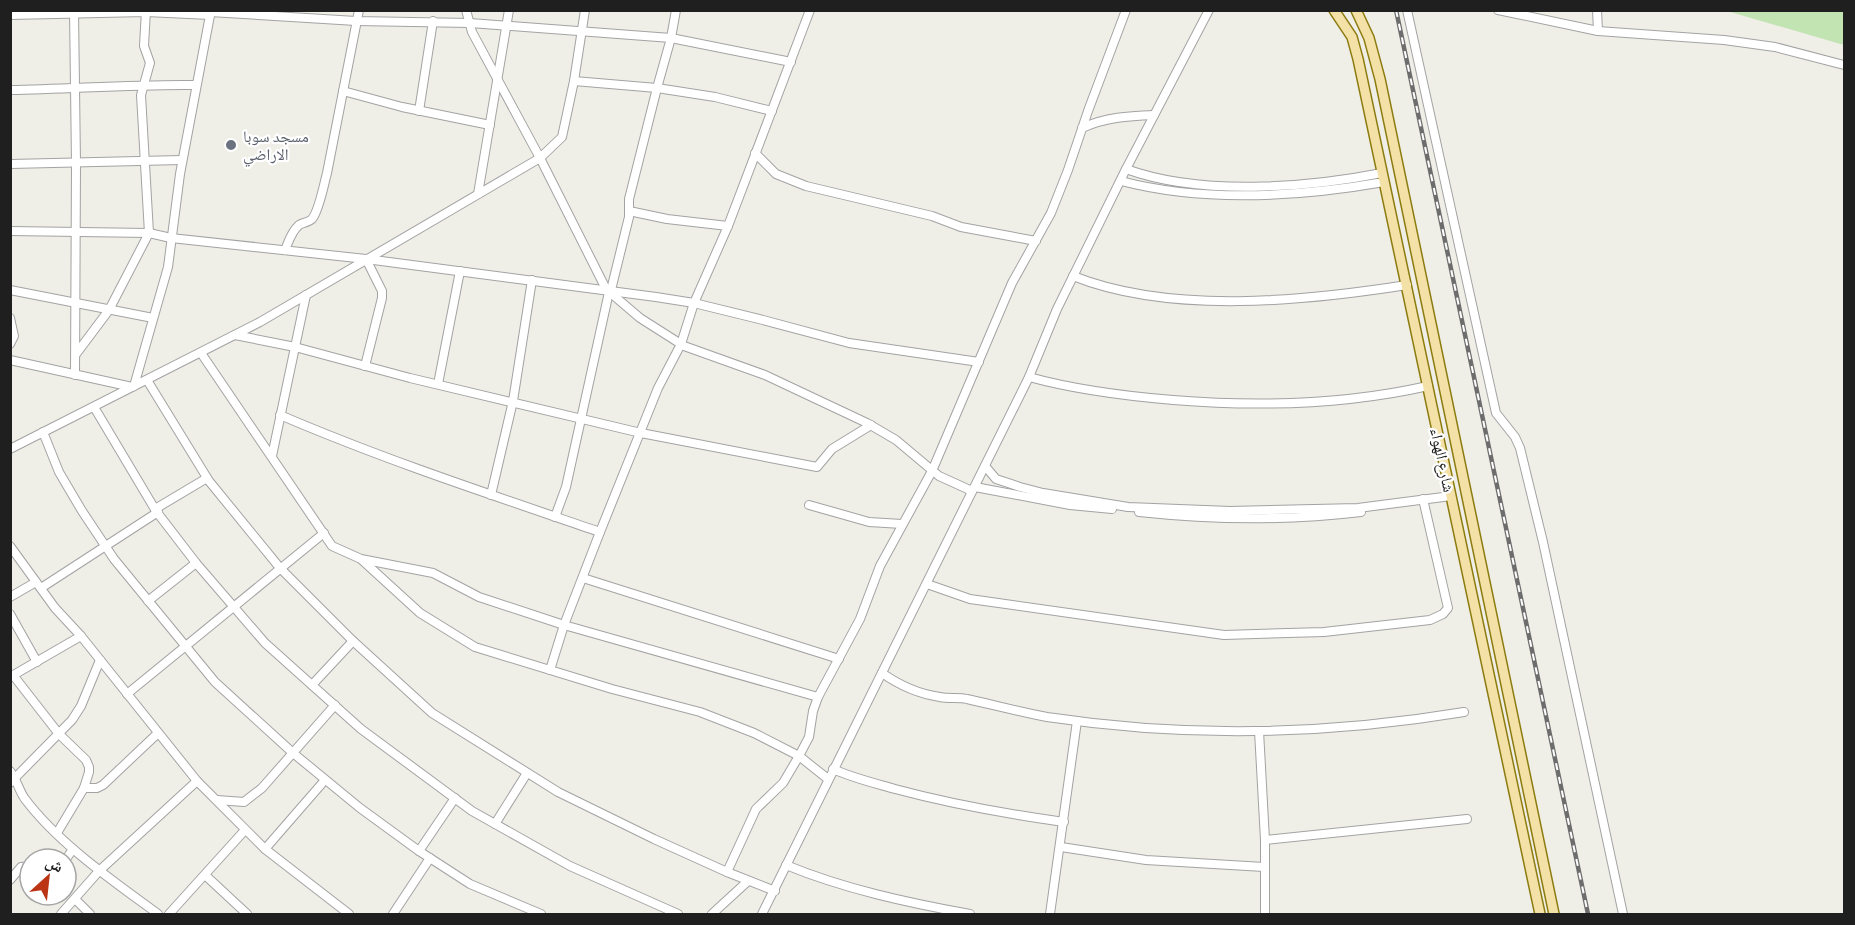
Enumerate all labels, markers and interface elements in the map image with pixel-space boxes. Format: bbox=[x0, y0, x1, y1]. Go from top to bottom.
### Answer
place label: مسجد سوبا الاراضي bbox=[243, 126, 309, 167]
marker: مسجد سوبا الاراضي bbox=[224, 138, 238, 152]
street label: شارع الهواء bbox=[1424, 426, 1460, 494]
north arrow bbox=[18, 847, 78, 907]
text: ش bbox=[42, 851, 67, 878]

